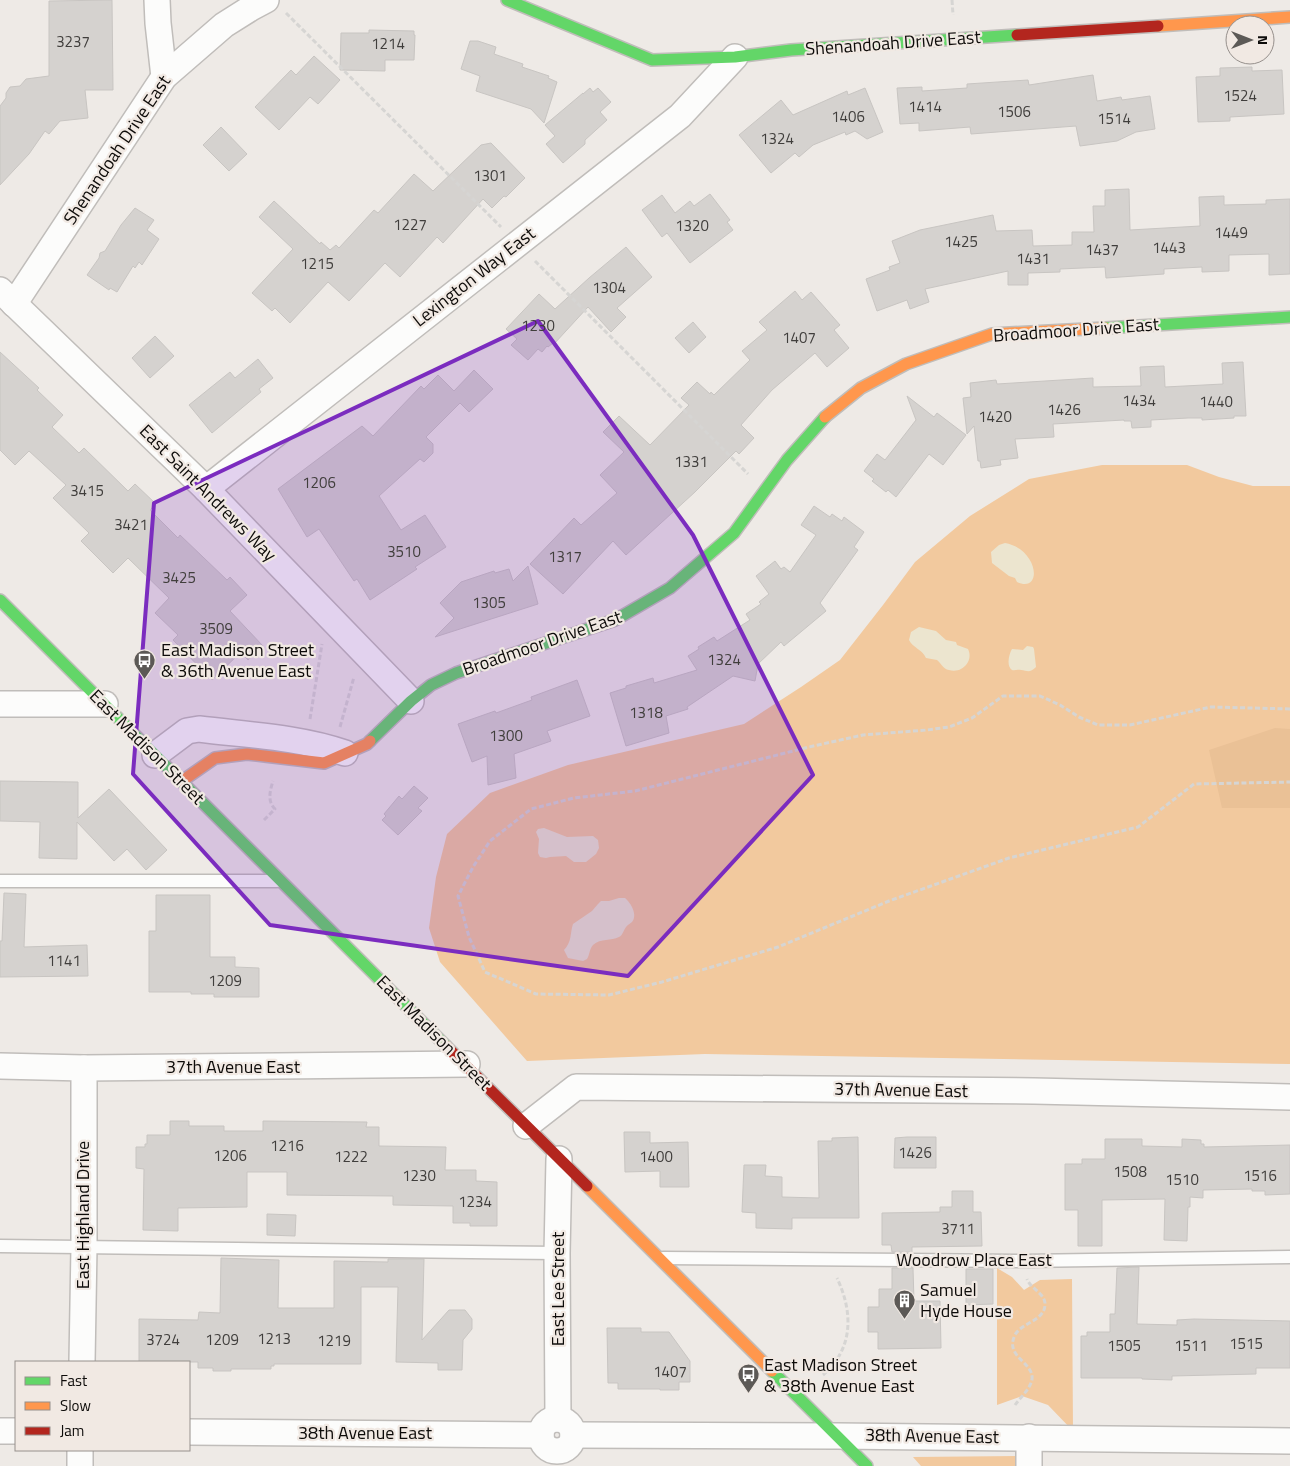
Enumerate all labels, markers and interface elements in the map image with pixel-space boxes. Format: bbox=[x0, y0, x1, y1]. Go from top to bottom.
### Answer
north arrow bbox=[1225, 15, 1275, 65]
street label: Shenandoah Drive East bbox=[804, 23, 982, 62]
house number: 3237 bbox=[56, 30, 90, 53]
house number: 1214 bbox=[371, 32, 405, 55]
text: N bbox=[1253, 35, 1274, 45]
street label: Shenandoah Drive East bbox=[56, 69, 177, 230]
house number: 1524 bbox=[1223, 84, 1257, 107]
house number: 1414 bbox=[908, 95, 942, 118]
house number: 1506 bbox=[997, 100, 1031, 123]
house number: 1406 bbox=[831, 105, 865, 128]
house number: 1514 bbox=[1097, 107, 1131, 130]
house number: 1324 bbox=[760, 127, 794, 150]
house number: 1301 bbox=[473, 164, 507, 187]
house number: 1227 bbox=[393, 213, 427, 236]
house number: 1320 bbox=[675, 214, 709, 237]
street label: Lexington Way East bbox=[407, 220, 541, 333]
house number: 1449 bbox=[1214, 221, 1248, 244]
house number: 1425 bbox=[944, 230, 978, 253]
house number: 1443 bbox=[1152, 236, 1186, 259]
house number: 1437 bbox=[1085, 238, 1119, 261]
house number: 1431 bbox=[1016, 247, 1050, 270]
house number: 1215 bbox=[300, 252, 334, 275]
house number: 1304 bbox=[592, 276, 626, 299]
street label: Broadmoor Drive East bbox=[992, 310, 1161, 349]
house number: 1230 bbox=[521, 314, 555, 337]
house number: 1407 bbox=[782, 326, 816, 349]
house number: 1434 bbox=[1122, 389, 1156, 412]
house number: 1440 bbox=[1199, 390, 1233, 413]
house number: 1426 bbox=[1047, 398, 1081, 421]
house number: 1420 bbox=[978, 405, 1012, 428]
street label: East Saint Andrews Way bbox=[134, 418, 283, 568]
house number: 1331 bbox=[674, 450, 708, 473]
house number: 1206 bbox=[302, 471, 336, 494]
house number: 3415 bbox=[70, 479, 104, 502]
house number: 3421 bbox=[114, 513, 148, 536]
house number: 3510 bbox=[387, 540, 421, 563]
house number: 1317 bbox=[548, 545, 582, 568]
house number: 3425 bbox=[162, 566, 196, 589]
house number: 1305 bbox=[472, 591, 506, 614]
street label: Broadmoor Drive East bbox=[459, 602, 626, 682]
house number: 3509 bbox=[199, 617, 233, 640]
place label: East Madison Street & 36th Avenue East bbox=[161, 636, 315, 684]
bus stop icon: East Madison Street & 36th Avenue East bbox=[133, 648, 157, 679]
house number: 1324 bbox=[707, 648, 741, 671]
street label: East Madison Street bbox=[84, 683, 212, 811]
house number: 1318 bbox=[629, 701, 663, 724]
house number: 1300 bbox=[489, 724, 523, 747]
house number: 1141 bbox=[47, 949, 81, 972]
house number: 1209 bbox=[208, 969, 242, 992]
street label: East Madison Street bbox=[371, 969, 499, 1097]
street label: 37th Avenue East bbox=[166, 1053, 301, 1080]
street label: 37th Avenue East bbox=[834, 1075, 969, 1104]
house number: 1216 bbox=[270, 1134, 304, 1157]
street label: East Highland Drive bbox=[69, 1141, 96, 1289]
house number: 1426 bbox=[898, 1141, 932, 1164]
house number: 1206 bbox=[213, 1144, 247, 1167]
house number: 1222 bbox=[334, 1145, 368, 1168]
house number: 1400 bbox=[639, 1145, 673, 1168]
house number: 1508 bbox=[1113, 1160, 1147, 1183]
house number: 1230 bbox=[402, 1164, 436, 1187]
house number: 1516 bbox=[1243, 1164, 1277, 1187]
house number: 1510 bbox=[1165, 1168, 1199, 1191]
house number: 1234 bbox=[458, 1190, 492, 1213]
house number: 3711 bbox=[941, 1217, 975, 1240]
street label: East Lee Street bbox=[544, 1231, 571, 1346]
street label: Woodrow Place East bbox=[896, 1246, 1052, 1273]
place label: Samuel Hyde House bbox=[920, 1276, 1012, 1324]
building icon: Samuel Hyde House bbox=[892, 1288, 916, 1319]
house number: 1213 bbox=[257, 1327, 291, 1350]
house number: 3724 bbox=[146, 1328, 180, 1351]
house number: 1209 bbox=[205, 1328, 239, 1351]
house number: 1219 bbox=[317, 1329, 351, 1352]
house number: 1515 bbox=[1229, 1332, 1263, 1355]
house number: 1505 bbox=[1107, 1334, 1141, 1357]
house number: 1511 bbox=[1174, 1334, 1208, 1357]
place label: East Madison Street & 38th Avenue East bbox=[764, 1351, 918, 1399]
house number: 1407 bbox=[653, 1360, 687, 1383]
legend bbox=[15, 1361, 190, 1451]
bus stop icon: East Madison Street & 38th Avenue East bbox=[736, 1363, 760, 1394]
text: Fast bbox=[60, 1369, 88, 1392]
text: Slow bbox=[60, 1394, 91, 1417]
text: Jam bbox=[60, 1419, 84, 1442]
street label: 38th Avenue East bbox=[298, 1419, 433, 1446]
street label: 38th Avenue East bbox=[865, 1421, 1000, 1450]

